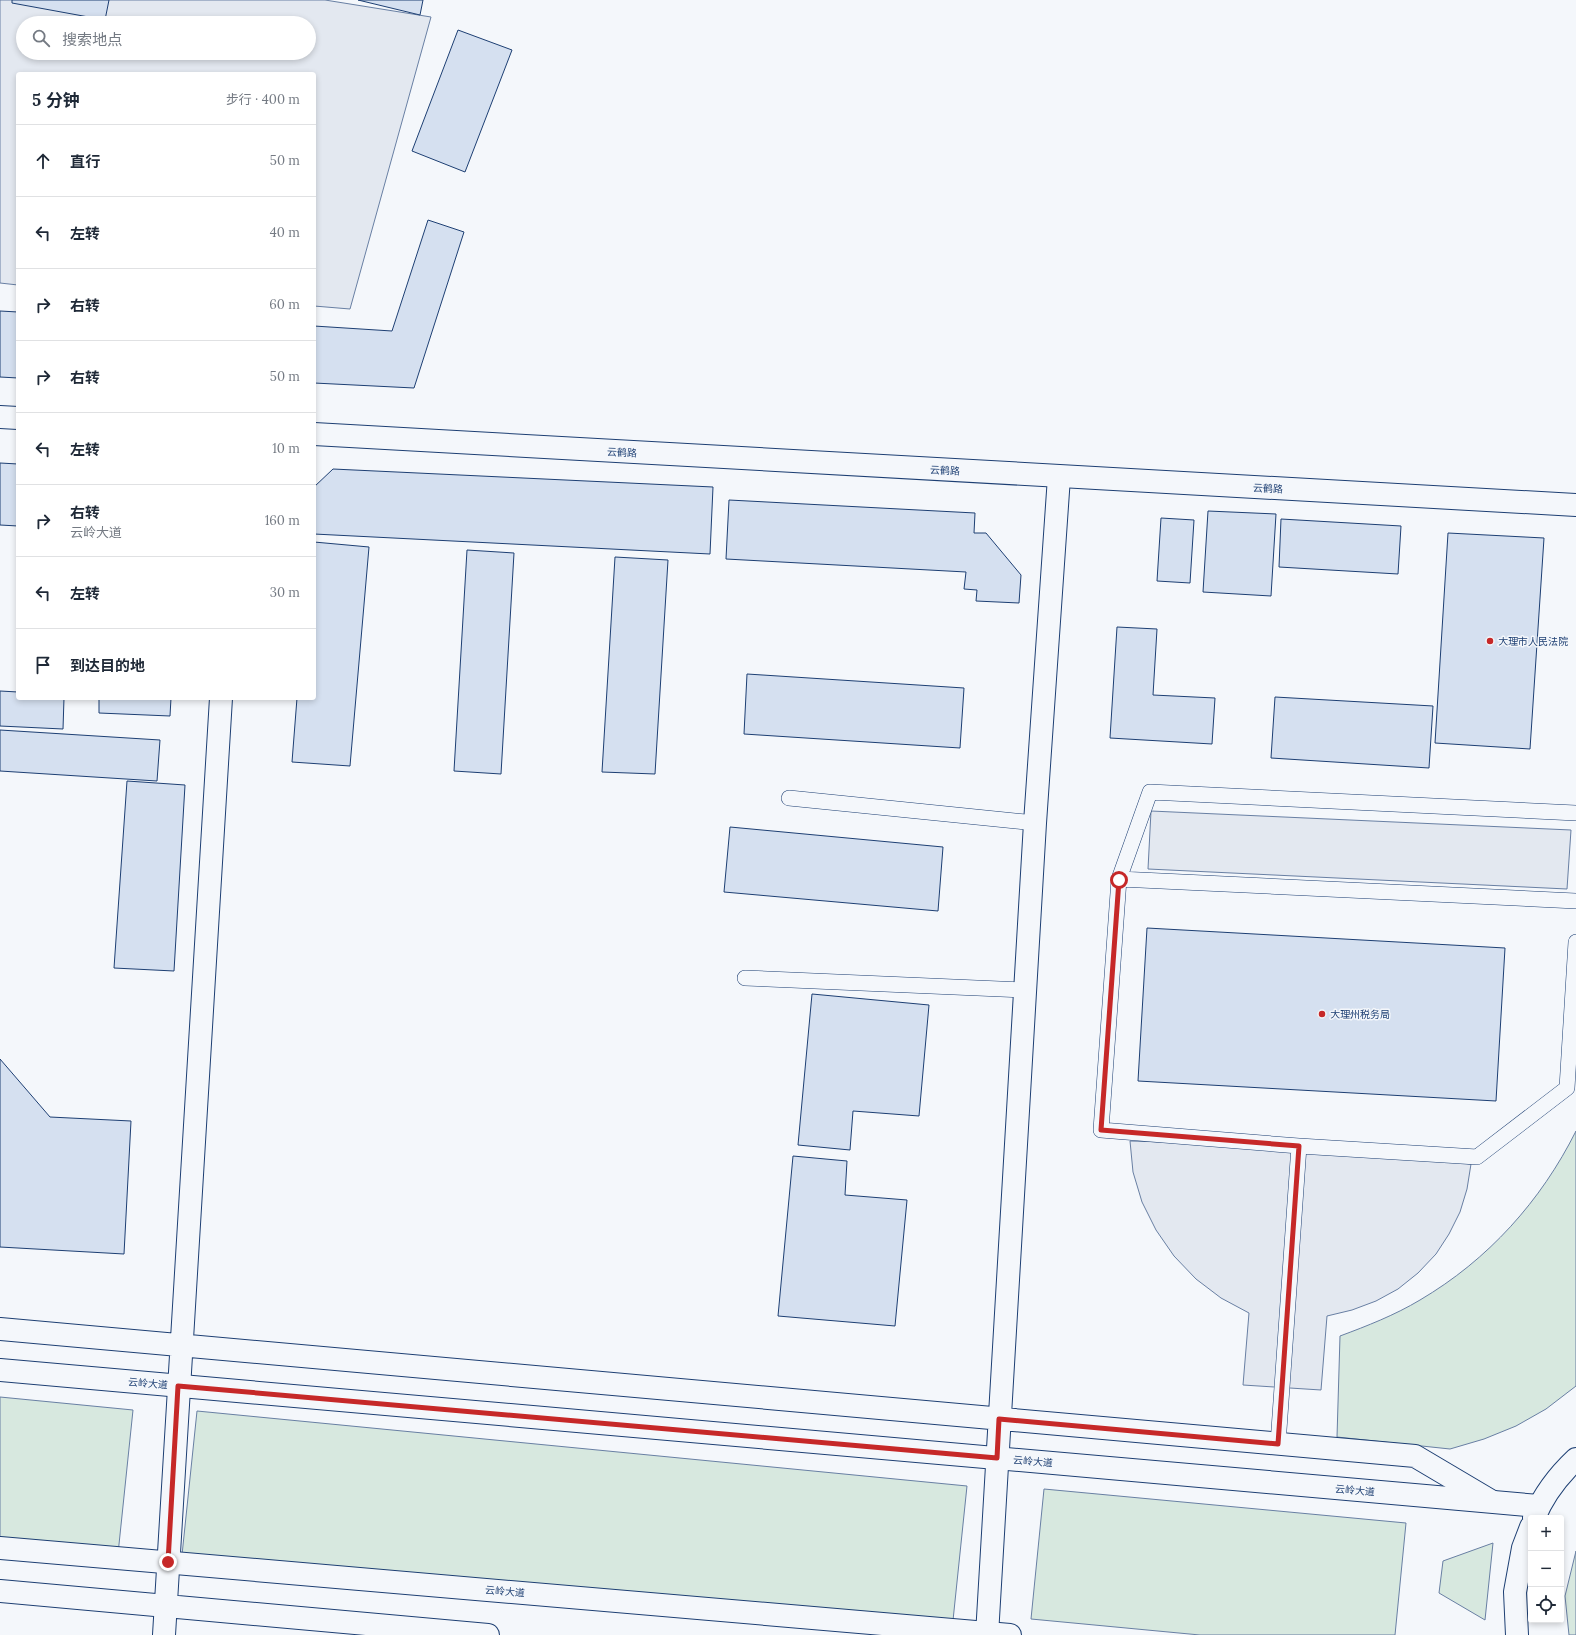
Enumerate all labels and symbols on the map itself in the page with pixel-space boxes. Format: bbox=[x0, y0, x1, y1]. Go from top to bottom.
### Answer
street label: 云鹤路 bbox=[607, 445, 637, 460]
street label: 云鹤路 bbox=[930, 463, 960, 478]
street label: 云鹤路 bbox=[1253, 481, 1283, 496]
place label: 大理市人民法院 bbox=[1498, 635, 1568, 648]
marker: 大理市人民法院 bbox=[1485, 636, 1495, 646]
route start bbox=[1110, 871, 1128, 889]
place label: 大理州税务局 bbox=[1330, 1008, 1390, 1021]
marker: 大理州税务局 bbox=[1317, 1009, 1327, 1019]
street label: 云岭大道 bbox=[127, 1375, 168, 1392]
street label: 云岭大道 bbox=[1012, 1453, 1053, 1470]
street label: 云岭大道 bbox=[1334, 1482, 1375, 1499]
route end bbox=[159, 1553, 177, 1571]
street label: 云岭大道 bbox=[484, 1583, 525, 1600]

